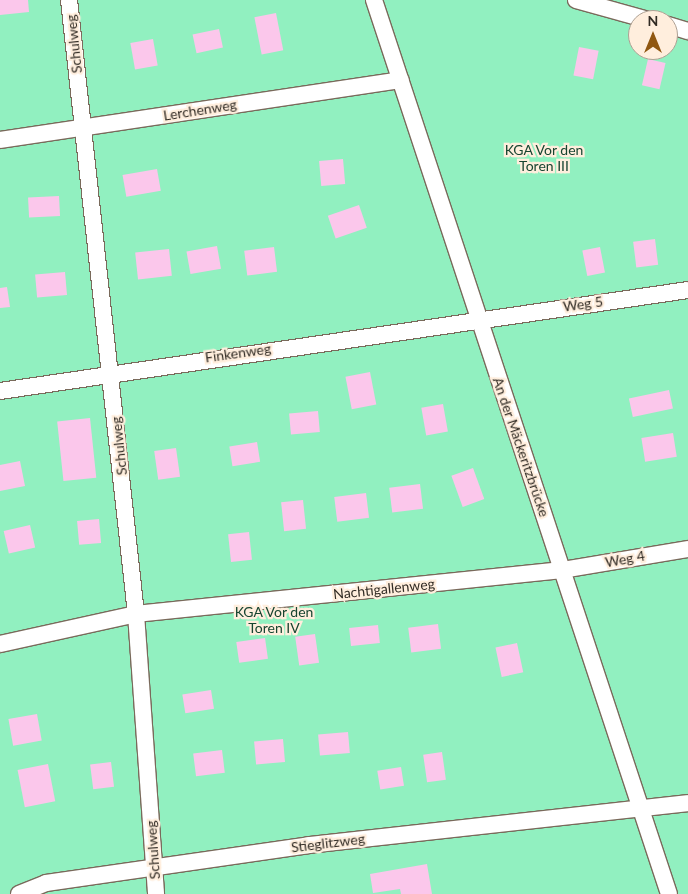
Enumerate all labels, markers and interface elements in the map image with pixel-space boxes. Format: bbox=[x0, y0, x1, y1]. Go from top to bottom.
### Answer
north arrow bbox=[628, 10, 678, 60]
text: N bbox=[648, 12, 658, 29]
street label: Schulweg bbox=[63, 14, 85, 74]
street label: Lerchenweg bbox=[162, 96, 238, 124]
park label: KGA Vor den Toren III bbox=[504, 142, 584, 174]
street label: Weg 5 bbox=[562, 293, 604, 315]
street label: Finkenweg bbox=[204, 340, 272, 366]
street label: An der Mäckeritzbrücke bbox=[489, 375, 553, 519]
street label: Schulweg bbox=[108, 416, 130, 476]
street label: Weg 4 bbox=[604, 547, 646, 571]
street label: Nachtigallenweg bbox=[332, 575, 436, 603]
park label: KGA Vor den Toren IV bbox=[234, 604, 314, 636]
street label: Schulweg bbox=[143, 820, 163, 880]
street label: Stieglitzweg bbox=[290, 830, 366, 856]

